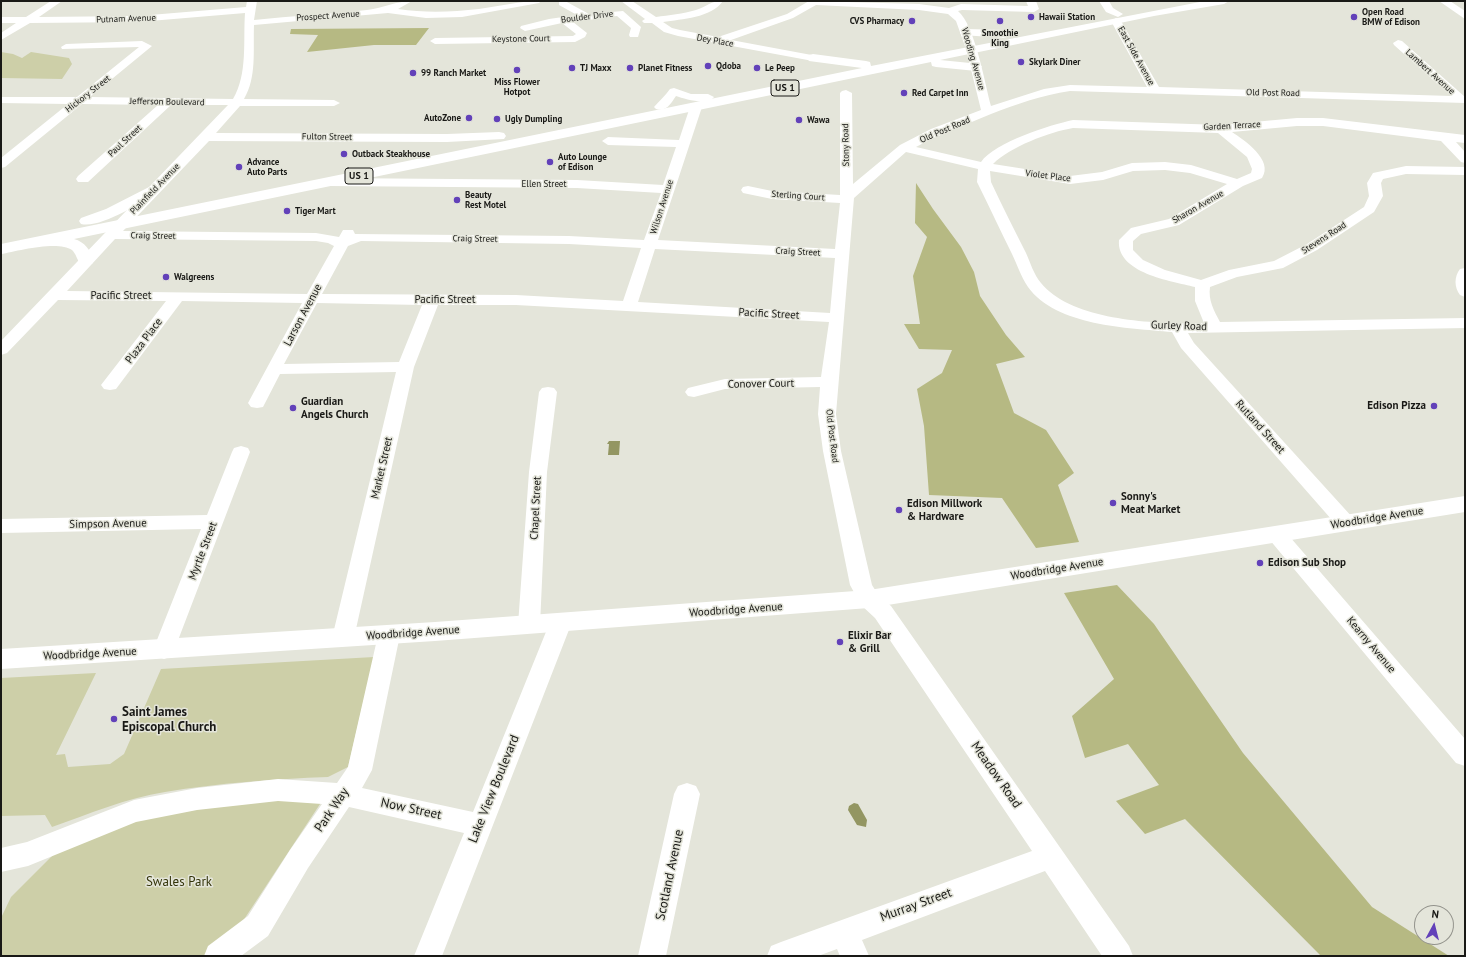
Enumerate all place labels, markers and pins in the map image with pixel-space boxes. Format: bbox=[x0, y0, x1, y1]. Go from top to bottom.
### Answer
place label: Open Road BMW of Edison bbox=[1362, 7, 1420, 28]
marker: Hawaii Station bbox=[1026, 12, 1036, 22]
place label: Hawaii Station bbox=[1039, 12, 1095, 22]
marker: Open Road BMW of Edison bbox=[1349, 12, 1359, 22]
place label: CVS Pharmacy bbox=[850, 16, 904, 26]
marker: CVS Pharmacy bbox=[907, 16, 917, 26]
marker: Smoothie King bbox=[995, 16, 1005, 26]
place label: Smoothie King bbox=[982, 28, 1018, 49]
marker: Skylark Diner bbox=[1016, 57, 1026, 67]
place label: Skylark Diner bbox=[1029, 57, 1080, 67]
marker: Qdoba bbox=[703, 61, 713, 71]
place label: Qdoba bbox=[716, 61, 741, 71]
marker: TJ Maxx bbox=[567, 63, 577, 73]
place label: TJ Maxx bbox=[580, 63, 611, 73]
marker: Planet Fitness bbox=[625, 63, 635, 73]
place label: Planet Fitness bbox=[638, 63, 692, 73]
marker: Le Peep bbox=[752, 63, 762, 73]
place label: Le Peep bbox=[765, 63, 795, 73]
marker: Miss Flower Hotpot bbox=[512, 65, 522, 75]
marker: 99 Ranch Market bbox=[408, 68, 418, 78]
place label: 99 Ranch Market bbox=[421, 68, 486, 78]
place label: Miss Flower Hotpot bbox=[494, 77, 540, 98]
marker: Red Carpet Inn bbox=[899, 88, 909, 98]
place label: Red Carpet Inn bbox=[912, 88, 968, 98]
place label: AutoZone bbox=[424, 113, 461, 123]
marker: AutoZone bbox=[464, 113, 474, 123]
marker: Ugly Dumpling bbox=[492, 114, 502, 124]
place label: Ugly Dumpling bbox=[505, 114, 562, 124]
marker: Wawa bbox=[794, 115, 804, 125]
place label: Wawa bbox=[807, 115, 830, 125]
marker: Outback Steakhouse bbox=[339, 149, 349, 159]
place label: Outback Steakhouse bbox=[352, 149, 430, 159]
place label: Auto Lounge of Edison bbox=[558, 152, 607, 173]
place label: Advance Auto Parts bbox=[247, 157, 287, 178]
marker: Auto Lounge of Edison bbox=[545, 157, 555, 167]
marker: Advance Auto Parts bbox=[234, 162, 244, 172]
place label: Beauty Rest Motel bbox=[465, 190, 506, 211]
marker: Beauty Rest Motel bbox=[452, 195, 462, 205]
marker: Tiger Mart bbox=[282, 206, 292, 216]
place label: Tiger Mart bbox=[295, 206, 336, 216]
marker: Walgreens bbox=[161, 272, 171, 282]
place label: Walgreens bbox=[174, 272, 214, 282]
place label: Guardian Angels Church bbox=[301, 395, 368, 421]
place label: Edison Pizza bbox=[1367, 399, 1426, 413]
marker: Edison Pizza bbox=[1429, 401, 1439, 411]
marker: Guardian Angels Church bbox=[288, 403, 298, 413]
place label: Sonny's Meat Market bbox=[1121, 490, 1180, 516]
place label: Edison Millwork & Hardware bbox=[907, 497, 982, 523]
marker: Sonny's Meat Market bbox=[1108, 498, 1118, 508]
marker: Edison Millwork & Hardware bbox=[894, 505, 904, 515]
place label: Edison Sub Shop bbox=[1268, 556, 1346, 570]
marker: Edison Sub Shop bbox=[1255, 558, 1265, 568]
place label: Elixir Bar & Grill bbox=[848, 629, 891, 655]
marker: Elixir Bar & Grill bbox=[835, 637, 845, 647]
place label: Saint James Episcopal Church bbox=[122, 704, 216, 735]
marker: Saint James Episcopal Church bbox=[109, 714, 119, 724]

